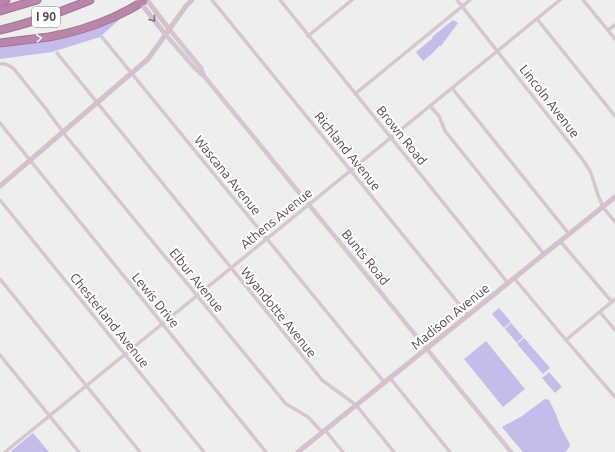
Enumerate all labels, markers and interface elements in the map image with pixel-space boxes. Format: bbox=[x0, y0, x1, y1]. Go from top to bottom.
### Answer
road number: I 90 bbox=[32, 7, 60, 27]
one-way arrow bbox=[149, 14, 156, 21]
one-way arrow bbox=[36, 34, 42, 43]
street label: Lincoln Avenue bbox=[517, 62, 583, 140]
street label: Brown Road bbox=[374, 103, 430, 167]
street label: Richland Avenue bbox=[312, 109, 384, 193]
street label: Wascana Avenue bbox=[192, 133, 264, 217]
street label: Athens Avenue bbox=[237, 185, 315, 251]
street label: Bunts Road bbox=[340, 227, 392, 287]
street label: Elbur Avenue bbox=[167, 246, 227, 314]
street label: Wyandotte Avenue bbox=[238, 264, 320, 360]
street label: Chesterland Avenue bbox=[68, 270, 152, 370]
street label: Lewis Drive bbox=[130, 270, 182, 330]
street label: Madison Avenue bbox=[408, 280, 492, 352]

